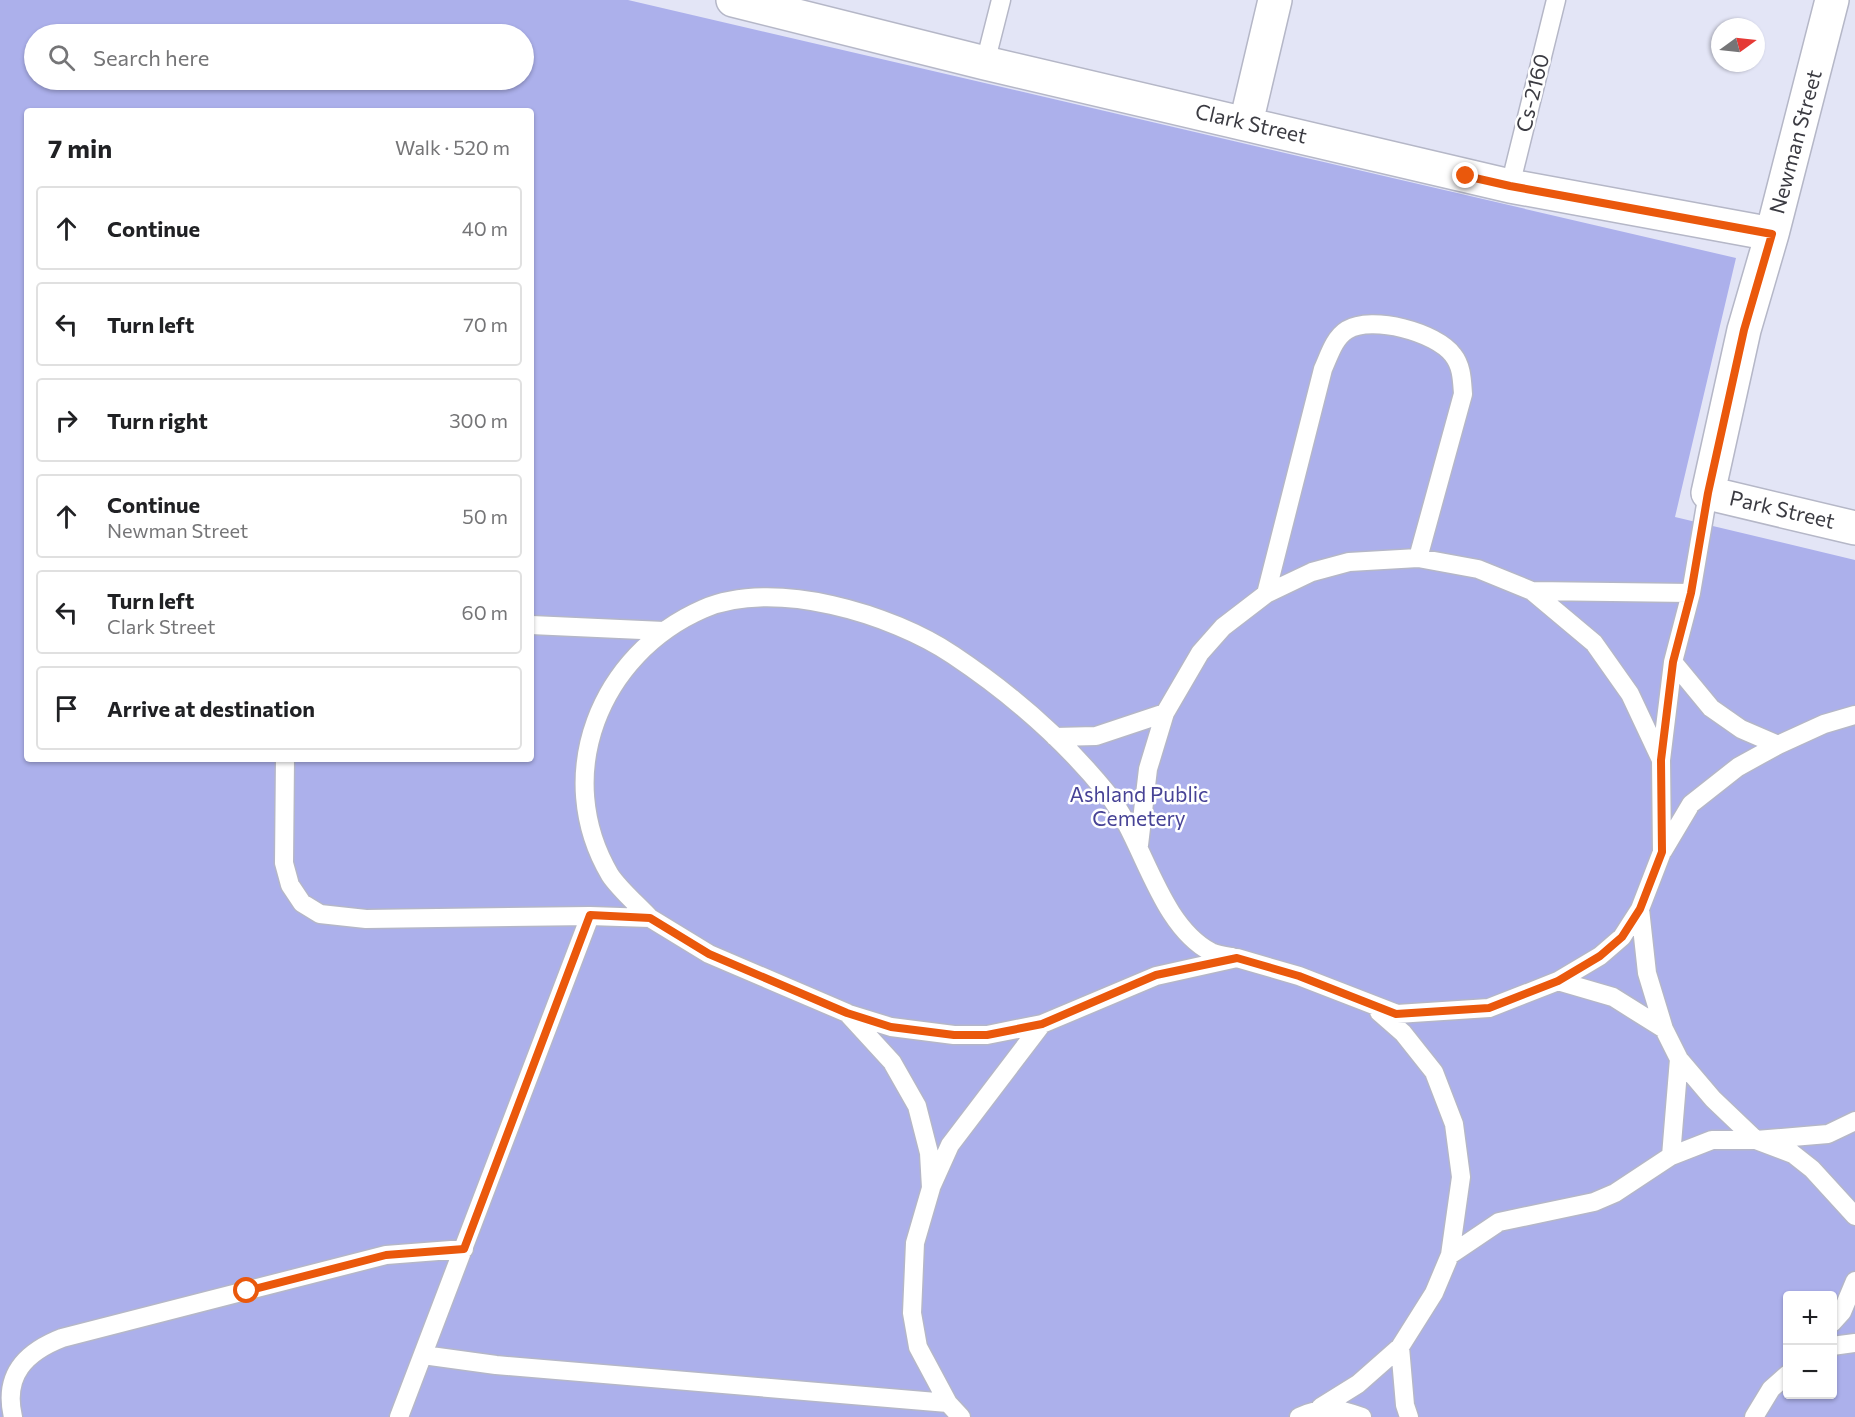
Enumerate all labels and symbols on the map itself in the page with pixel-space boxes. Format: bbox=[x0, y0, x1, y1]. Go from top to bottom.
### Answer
north arrow bbox=[1711, 18, 1765, 72]
street label: Cs-2160 bbox=[1510, 51, 1553, 134]
street label: Newman Street bbox=[1763, 67, 1826, 216]
street label: Clark Street bbox=[1193, 98, 1310, 148]
route end bbox=[1452, 162, 1478, 188]
street label: Park Street bbox=[1727, 484, 1837, 533]
park label: Ashland Public Cemetery bbox=[1069, 781, 1209, 830]
route start bbox=[233, 1277, 259, 1303]

